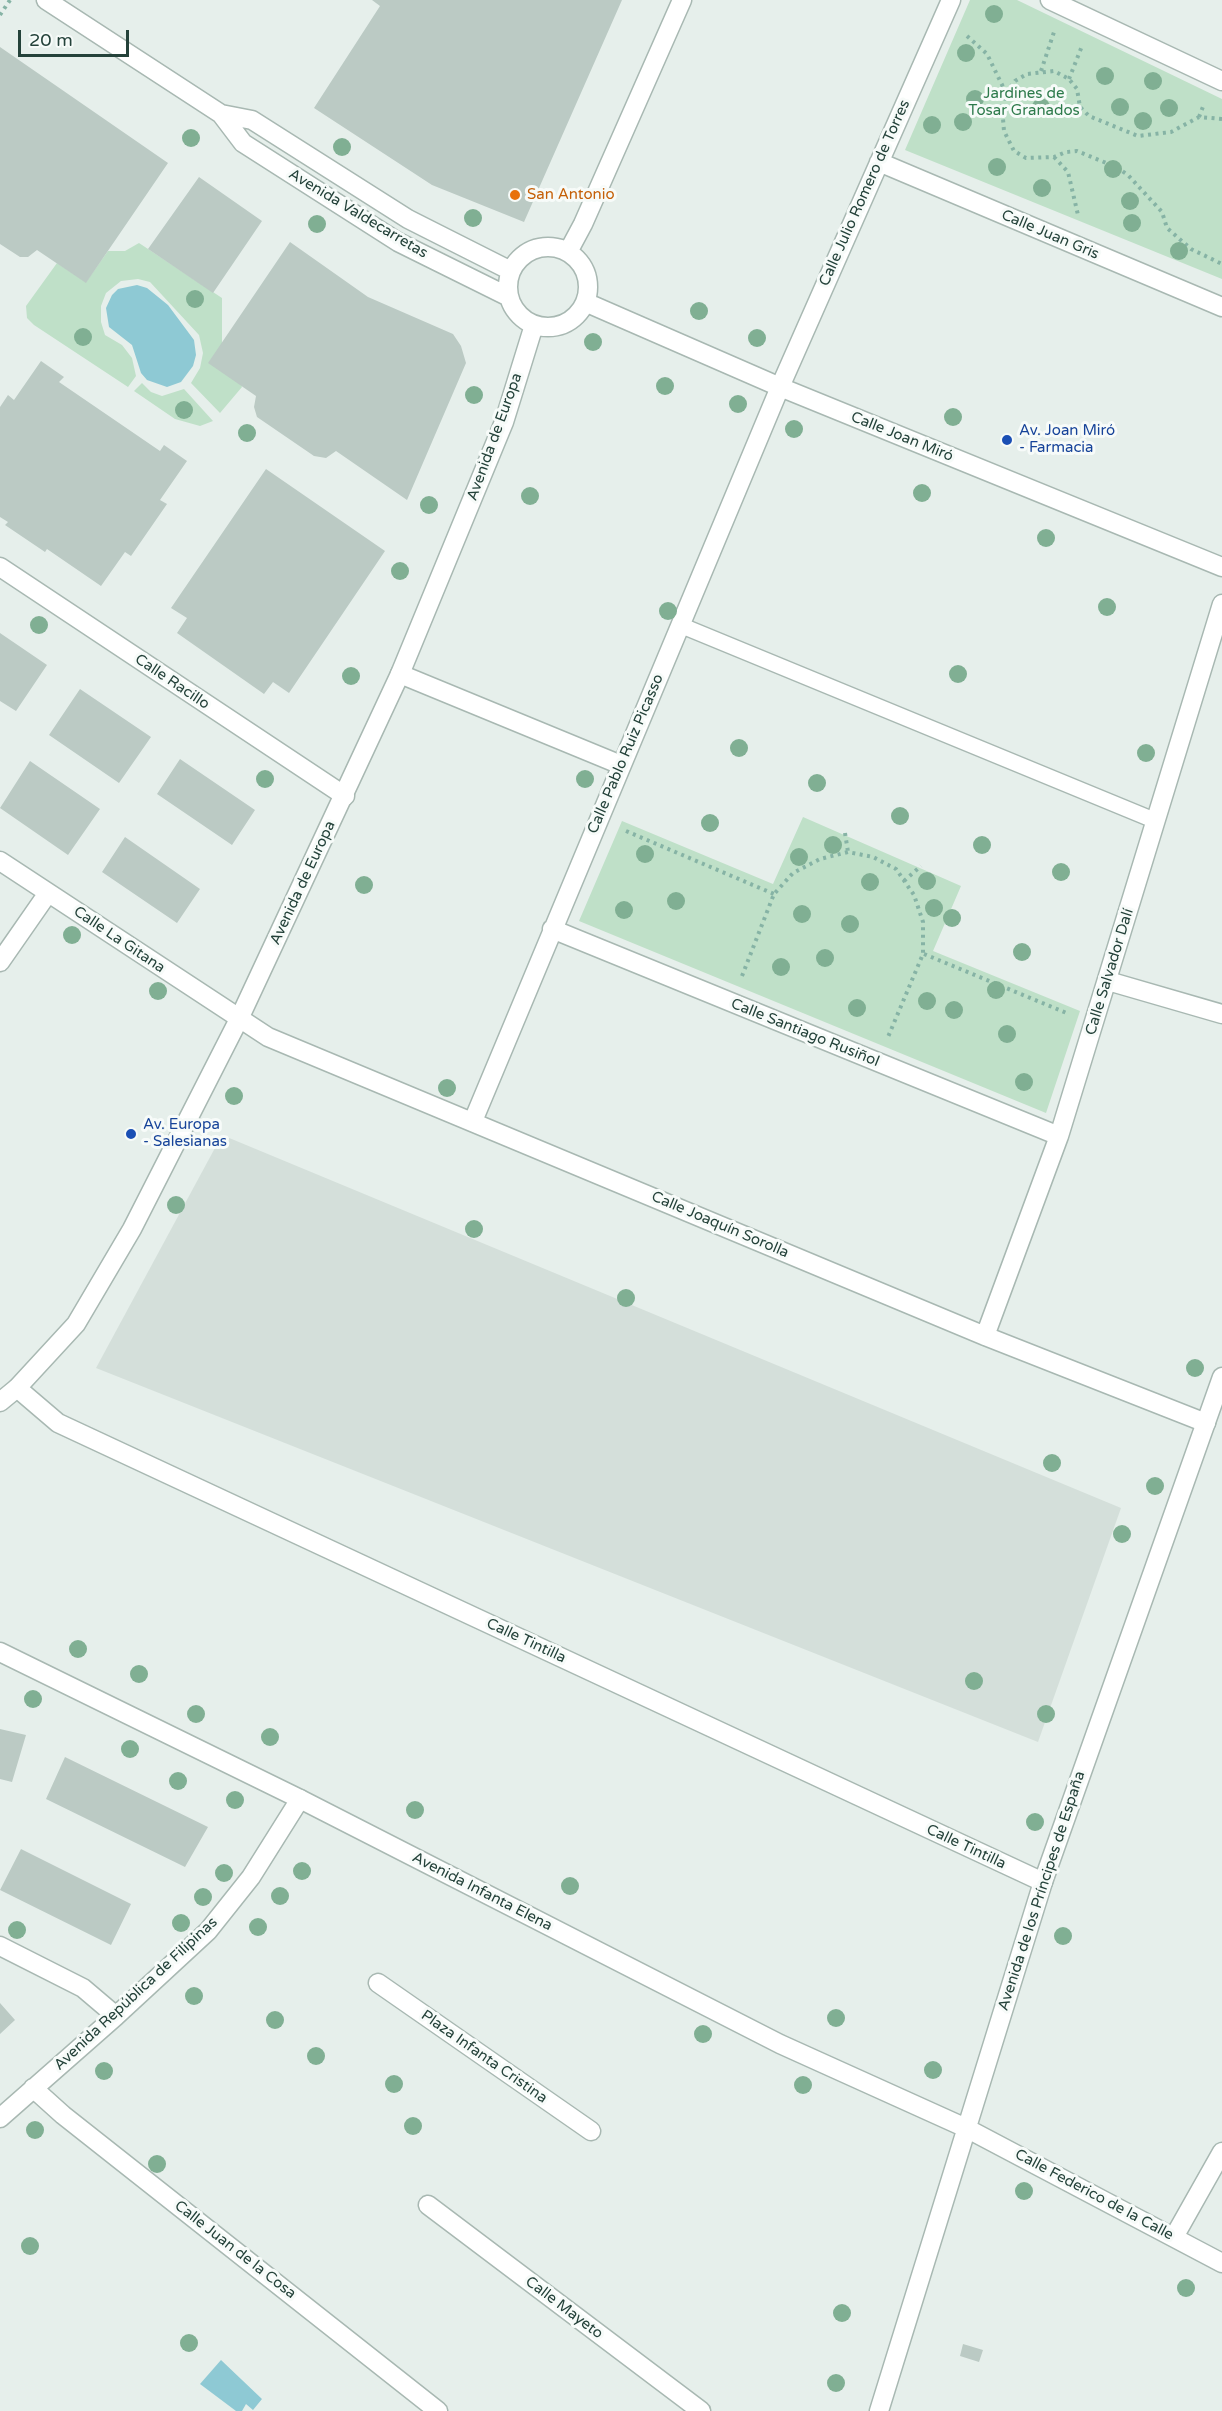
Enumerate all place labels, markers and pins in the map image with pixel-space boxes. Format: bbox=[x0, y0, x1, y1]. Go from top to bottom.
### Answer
place label: San Antonio bbox=[527, 186, 614, 204]
marker: San Antonio bbox=[508, 188, 522, 202]
place label: Av. Joan Miró - Farmacia bbox=[1019, 422, 1115, 457]
marker: Av. Joan Miró - Farmacia bbox=[1000, 433, 1014, 447]
place label: Av. Europa - Salesianas bbox=[143, 1116, 227, 1151]
marker: Av. Europa - Salesianas bbox=[124, 1127, 138, 1141]

